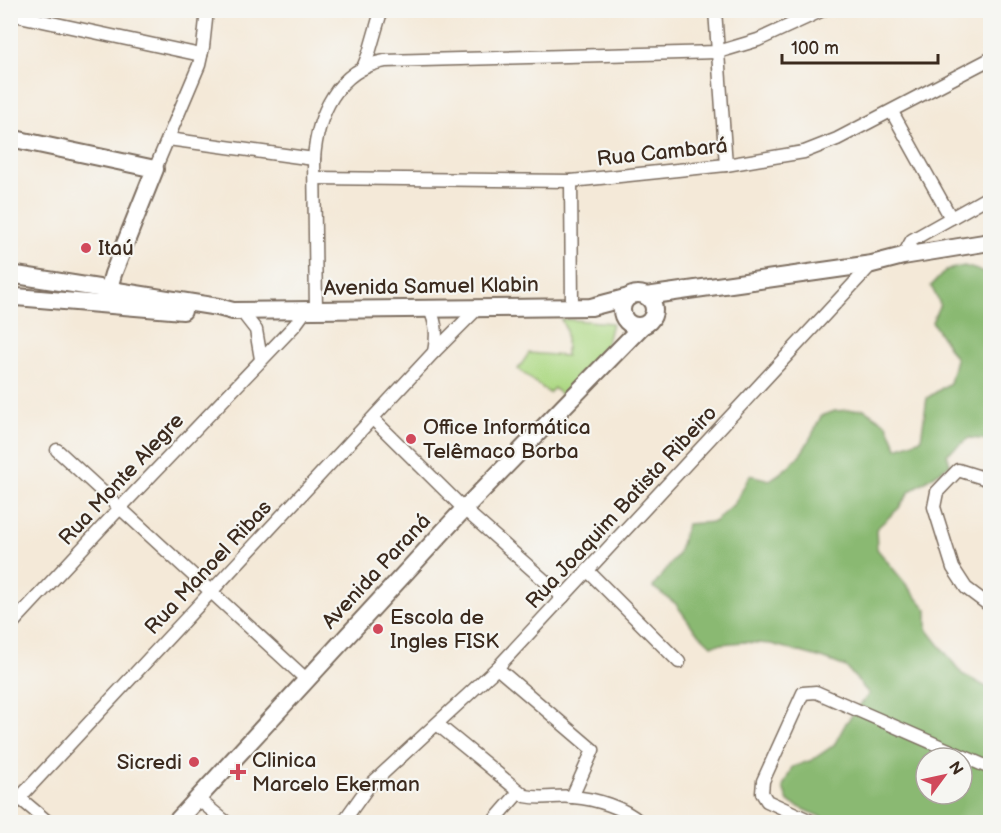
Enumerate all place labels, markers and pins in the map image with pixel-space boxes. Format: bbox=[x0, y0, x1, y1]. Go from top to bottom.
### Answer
place label: Itaú bbox=[98, 236, 134, 261]
marker: Itaú bbox=[79, 241, 93, 255]
place label: Office Informática Telêmaco Borba bbox=[423, 415, 591, 464]
marker: Office Informática Telêmaco Borba bbox=[404, 432, 418, 446]
place label: Escola de Ingles FISK bbox=[390, 605, 499, 654]
marker: Escola de Ingles FISK bbox=[371, 622, 385, 636]
place label: Clinica Marcelo Ekerman bbox=[252, 748, 420, 797]
place label: Sicredi bbox=[117, 750, 182, 775]
marker: Sicredi bbox=[187, 755, 201, 769]
marker: Clinica Marcelo Ekerman bbox=[229, 763, 247, 781]

